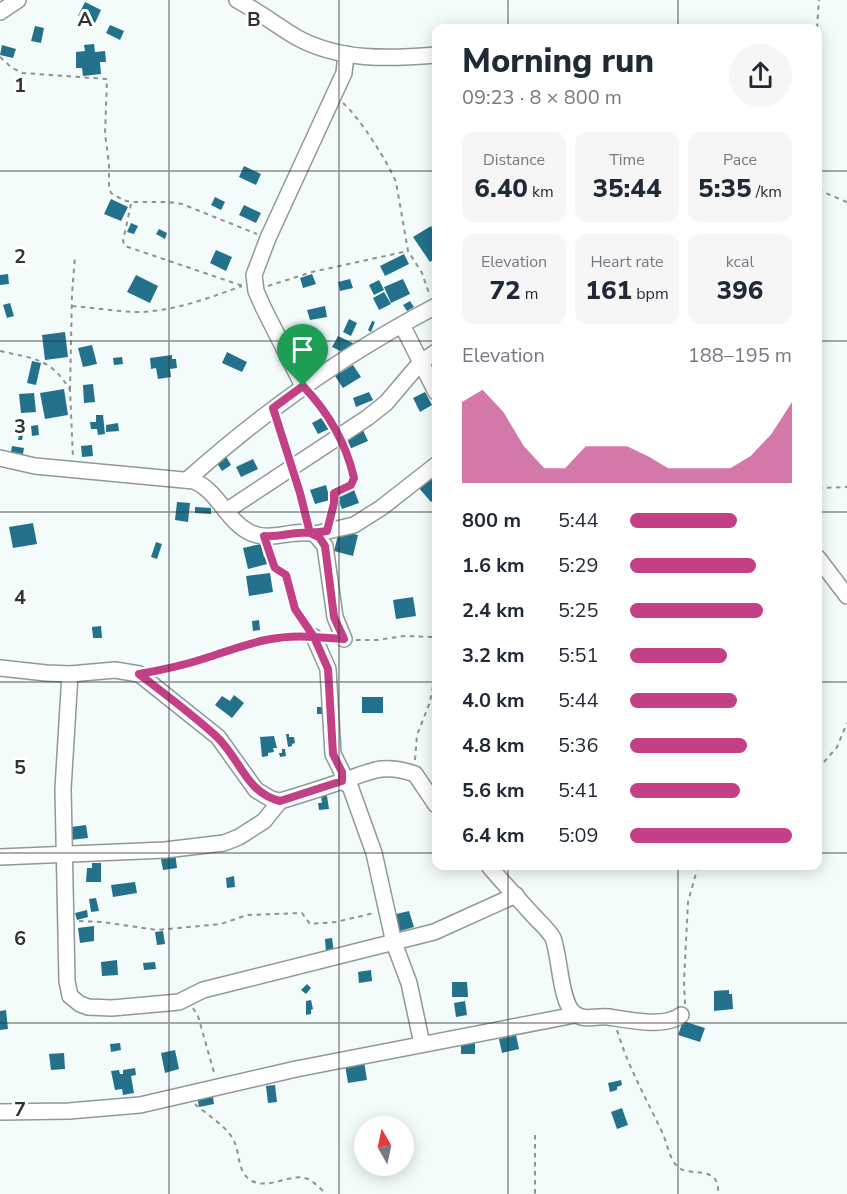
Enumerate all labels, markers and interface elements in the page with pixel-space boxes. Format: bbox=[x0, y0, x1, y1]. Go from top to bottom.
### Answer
text: A bbox=[78, 6, 93, 33]
text: B bbox=[247, 6, 261, 33]
text: Morning run bbox=[462, 39, 654, 84]
button: share bbox=[729, 44, 792, 107]
text: 1 bbox=[14, 72, 26, 99]
text: 09:23 · 8 × 800 m bbox=[462, 84, 622, 111]
text: Distance bbox=[483, 149, 545, 171]
text: Time bbox=[609, 149, 645, 171]
text: Pace bbox=[723, 149, 757, 171]
text: 6.40 bbox=[474, 171, 528, 206]
text: 35:44 bbox=[592, 171, 662, 206]
text: 5:35 bbox=[698, 171, 752, 206]
text: km bbox=[528, 181, 554, 203]
text: /km bbox=[752, 181, 782, 203]
text: 2 bbox=[14, 243, 26, 270]
text: Elevation bbox=[481, 251, 547, 273]
text: Heart rate bbox=[590, 251, 664, 273]
text: kcal bbox=[726, 251, 754, 273]
text: 72 bbox=[489, 273, 521, 308]
text: 161 bbox=[585, 273, 632, 308]
text: 396 bbox=[717, 273, 763, 308]
text: m bbox=[521, 283, 539, 305]
text: bpm bbox=[632, 283, 669, 305]
pin bbox=[277, 324, 328, 386]
icon: arrive bbox=[286, 333, 319, 366]
text: Elevation bbox=[462, 342, 545, 369]
text: 188–195 m bbox=[688, 342, 792, 369]
text: 3 bbox=[14, 413, 26, 440]
text: 800 m bbox=[462, 507, 521, 534]
text: 5:44 bbox=[558, 507, 599, 534]
text: 1.6 km bbox=[462, 552, 525, 579]
text: 5:29 bbox=[558, 552, 599, 579]
text: 4 bbox=[14, 584, 26, 611]
text: 2.4 km bbox=[462, 597, 525, 624]
text: 5:25 bbox=[558, 597, 599, 624]
text: 3.2 km bbox=[462, 642, 525, 669]
text: 5:51 bbox=[558, 642, 599, 669]
text: 4.0 km bbox=[462, 687, 525, 714]
text: 5:44 bbox=[558, 687, 599, 714]
text: 4.8 km bbox=[462, 732, 525, 759]
text: 5:36 bbox=[558, 732, 599, 759]
text: 5 bbox=[14, 754, 26, 781]
text: 5.6 km bbox=[462, 777, 525, 804]
text: 5:41 bbox=[558, 777, 599, 804]
text: 6.4 km bbox=[462, 822, 525, 849]
text: 5:09 bbox=[558, 822, 599, 849]
text: 6 bbox=[14, 925, 26, 952]
text: 7 bbox=[14, 1096, 26, 1123]
north arrow bbox=[354, 1116, 414, 1176]
map controls bbox=[354, 1116, 414, 1176]

